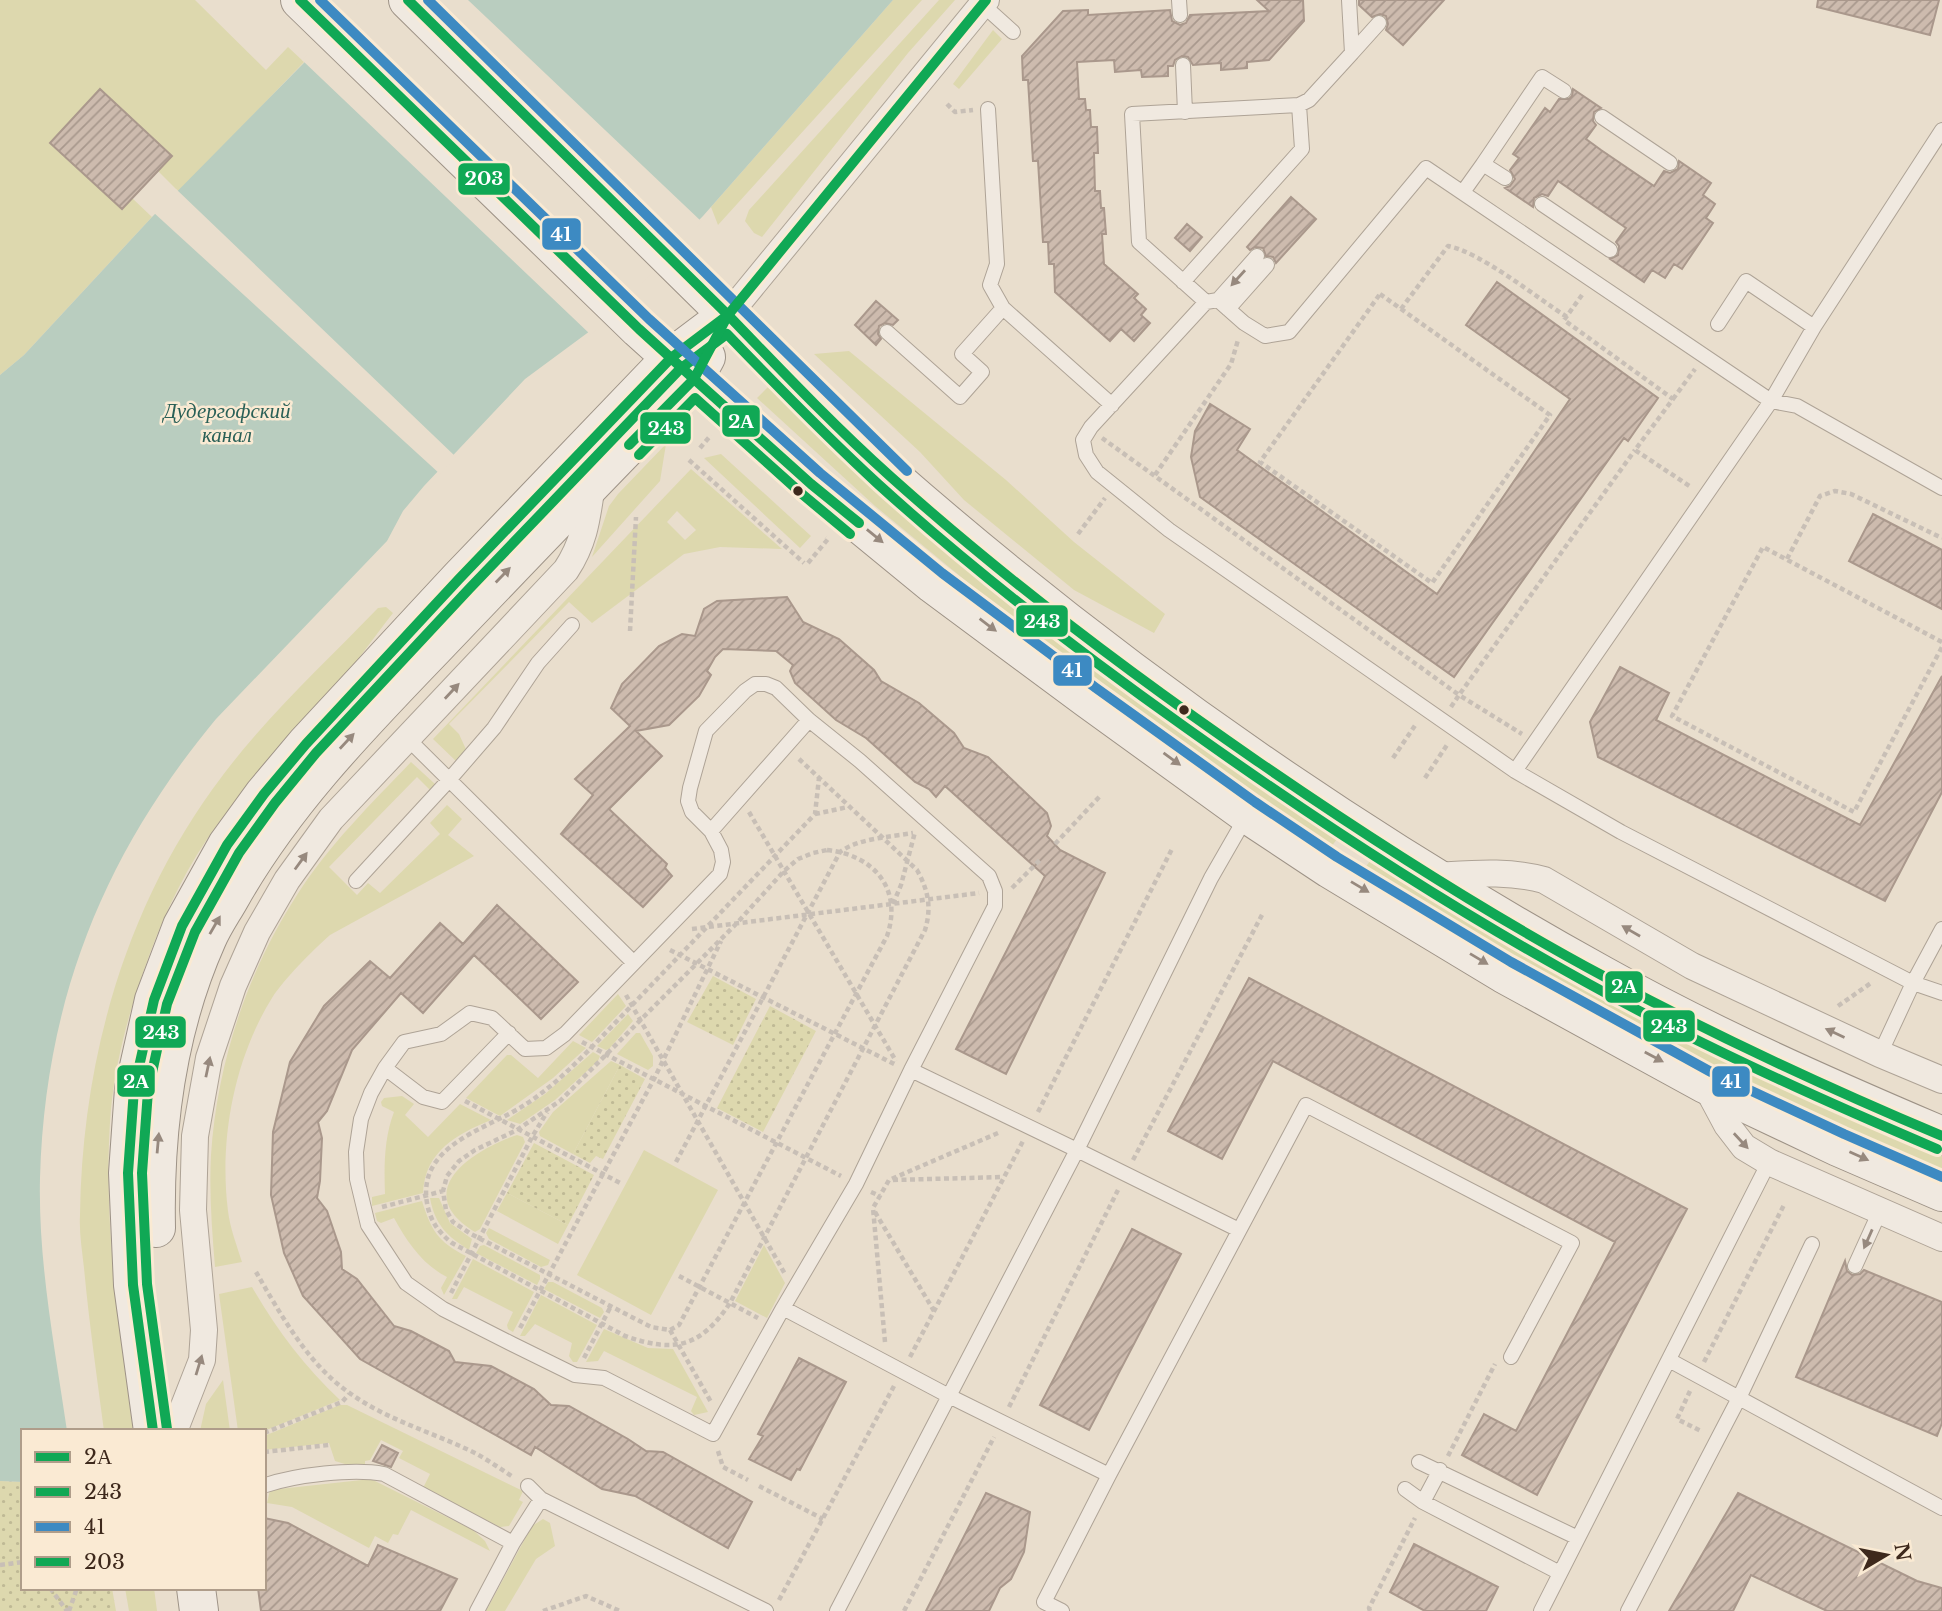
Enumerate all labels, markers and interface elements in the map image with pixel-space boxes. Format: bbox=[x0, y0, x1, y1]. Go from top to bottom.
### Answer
line badge: 203 bbox=[457, 162, 511, 196]
text: 203 bbox=[465, 167, 503, 190]
line badge: 41 bbox=[541, 217, 582, 251]
text: 41 bbox=[551, 223, 571, 246]
one-way arrow bbox=[1230, 269, 1246, 287]
water label: Дудергофский канал bbox=[161, 398, 291, 448]
line badge: 2А bbox=[721, 404, 761, 438]
text: 2А bbox=[728, 410, 754, 433]
line badge: 243 bbox=[639, 411, 692, 445]
text: 243 bbox=[647, 417, 685, 440]
unlabelled marker bbox=[791, 484, 805, 498]
one-way arrow bbox=[865, 529, 883, 544]
one-way arrow bbox=[495, 567, 511, 584]
line badge: 243 bbox=[1015, 604, 1069, 638]
text: 243 bbox=[1023, 610, 1061, 633]
one-way arrow bbox=[979, 618, 997, 632]
line badge: 41 bbox=[1052, 654, 1093, 687]
text: 41 bbox=[1062, 659, 1082, 682]
one-way arrow bbox=[444, 682, 460, 700]
unlabelled marker bbox=[1177, 703, 1191, 717]
one-way arrow bbox=[338, 733, 354, 750]
one-way arrow bbox=[1163, 752, 1181, 766]
one-way arrow bbox=[294, 852, 308, 870]
one-way arrow bbox=[1350, 881, 1369, 893]
one-way arrow bbox=[208, 915, 221, 934]
one-way arrow bbox=[1622, 925, 1641, 937]
one-way arrow bbox=[1469, 952, 1488, 965]
line badge: 2А bbox=[1604, 970, 1644, 1004]
text: 2А bbox=[1611, 975, 1637, 998]
line badge: 243 bbox=[1642, 1009, 1696, 1043]
line badge: 243 bbox=[134, 1015, 187, 1049]
text: 243 bbox=[1650, 1015, 1688, 1038]
text: 243 bbox=[142, 1021, 180, 1044]
one-way arrow bbox=[1825, 1027, 1845, 1038]
one-way arrow bbox=[1645, 1051, 1664, 1063]
one-way arrow bbox=[202, 1056, 213, 1078]
line badge: 2А bbox=[116, 1064, 156, 1098]
line badge: 41 bbox=[1711, 1065, 1751, 1098]
text: 2А bbox=[123, 1070, 149, 1093]
text: 41 bbox=[1721, 1070, 1741, 1093]
one-way arrow bbox=[153, 1132, 164, 1154]
one-way arrow bbox=[1733, 1132, 1749, 1150]
one-way arrow bbox=[1849, 1150, 1869, 1162]
one-way arrow bbox=[1862, 1229, 1873, 1249]
one-way arrow bbox=[195, 1354, 205, 1375]
legend bbox=[21, 1429, 266, 1590]
text: 2А bbox=[84, 1444, 113, 1470]
text: 243 bbox=[84, 1479, 122, 1505]
text: 41 bbox=[84, 1514, 106, 1540]
north arrow bbox=[1851, 1520, 1921, 1590]
text: N bbox=[1889, 1541, 1915, 1563]
text: 203 bbox=[84, 1549, 125, 1575]

